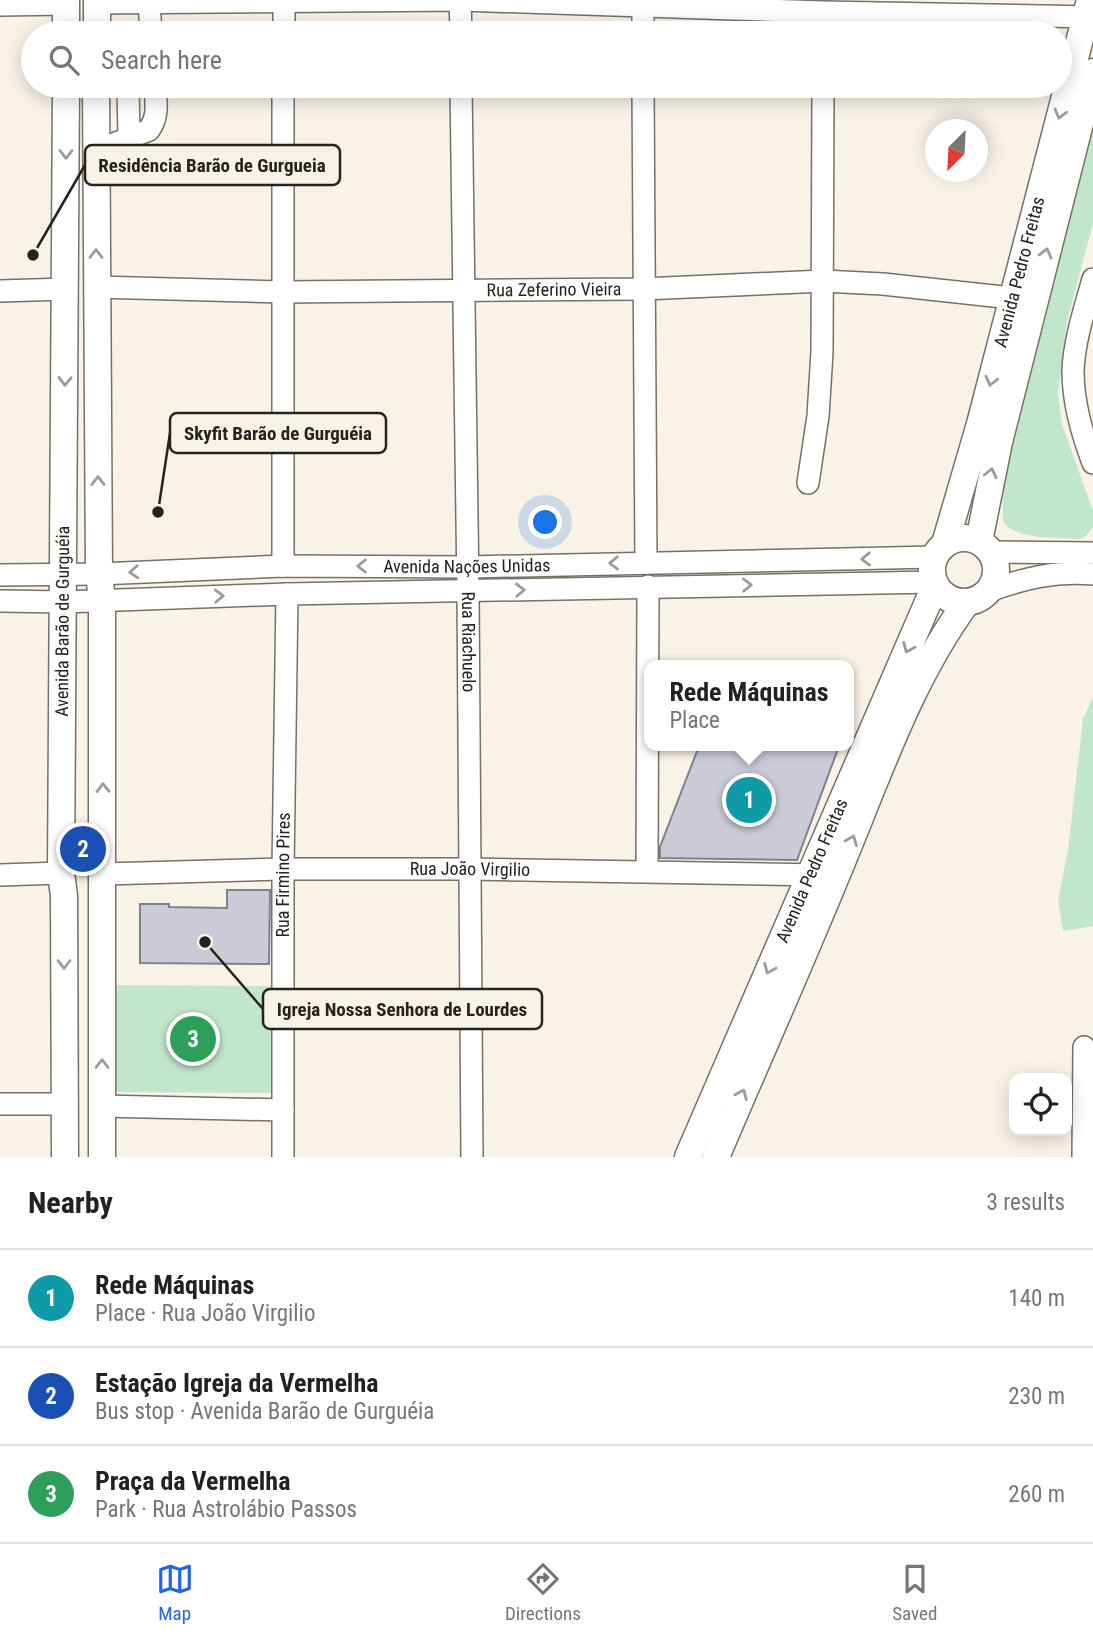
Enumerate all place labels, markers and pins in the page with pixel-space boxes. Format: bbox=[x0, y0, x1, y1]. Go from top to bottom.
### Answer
callout: Residência Barão de Gurgueia bbox=[85, 145, 340, 185]
callout: Skyfit Barão de Gurguéia bbox=[170, 413, 386, 453]
pin: 1 bbox=[726, 774, 772, 826]
pin: 2 bbox=[60, 823, 106, 875]
callout: Igreja Nossa Senhora de Lourdes bbox=[263, 989, 542, 1029]
pin: 3 bbox=[170, 1013, 216, 1065]

